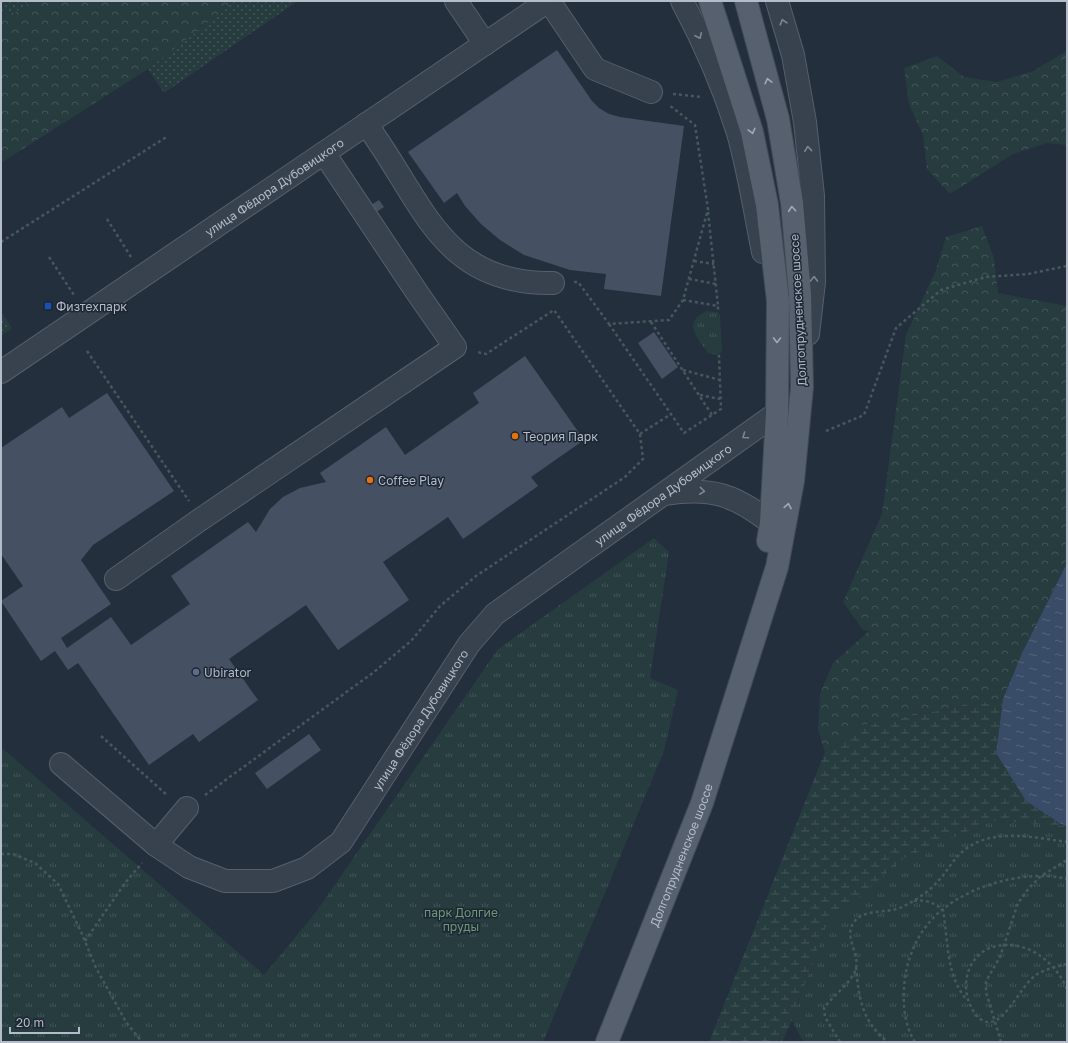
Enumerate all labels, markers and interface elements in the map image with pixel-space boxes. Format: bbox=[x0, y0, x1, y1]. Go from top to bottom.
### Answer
one-way arrow bbox=[779, 19, 788, 26]
one-way arrow bbox=[694, 32, 702, 40]
one-way arrow bbox=[764, 78, 773, 85]
one-way arrow bbox=[747, 128, 756, 135]
street label: улица Фёдора Дубовицкого bbox=[202, 134, 346, 239]
one-way arrow bbox=[804, 146, 813, 152]
one-way arrow bbox=[788, 206, 797, 212]
street label: Долгопрудненское шоссе bbox=[787, 234, 809, 386]
one-way arrow bbox=[809, 276, 818, 282]
place label: Физтехпарк bbox=[56, 299, 127, 314]
marker: Физтехпарк bbox=[43, 301, 53, 311]
one-way arrow bbox=[773, 337, 782, 343]
place label: Теория Парк bbox=[523, 429, 598, 444]
marker: Теория Парк bbox=[510, 431, 520, 441]
one-way arrow bbox=[742, 431, 749, 439]
street label: улица Фёдора Дубовицкого bbox=[592, 440, 734, 548]
place label: Coffee Play bbox=[378, 473, 444, 488]
marker: Coffee Play bbox=[365, 475, 375, 485]
one-way arrow bbox=[699, 486, 705, 495]
one-way arrow bbox=[784, 503, 792, 509]
street label: улица Фёдора Дубовицкого bbox=[369, 646, 471, 793]
place label: Ubirator bbox=[204, 665, 252, 680]
marker: Ubirator bbox=[191, 667, 201, 677]
street label: Долгопрудненское шоссе bbox=[646, 782, 715, 929]
park label: парк Долгие пруды bbox=[424, 905, 498, 934]
scale bar bbox=[10, 1009, 79, 1035]
text: 20 m bbox=[16, 1015, 44, 1030]

